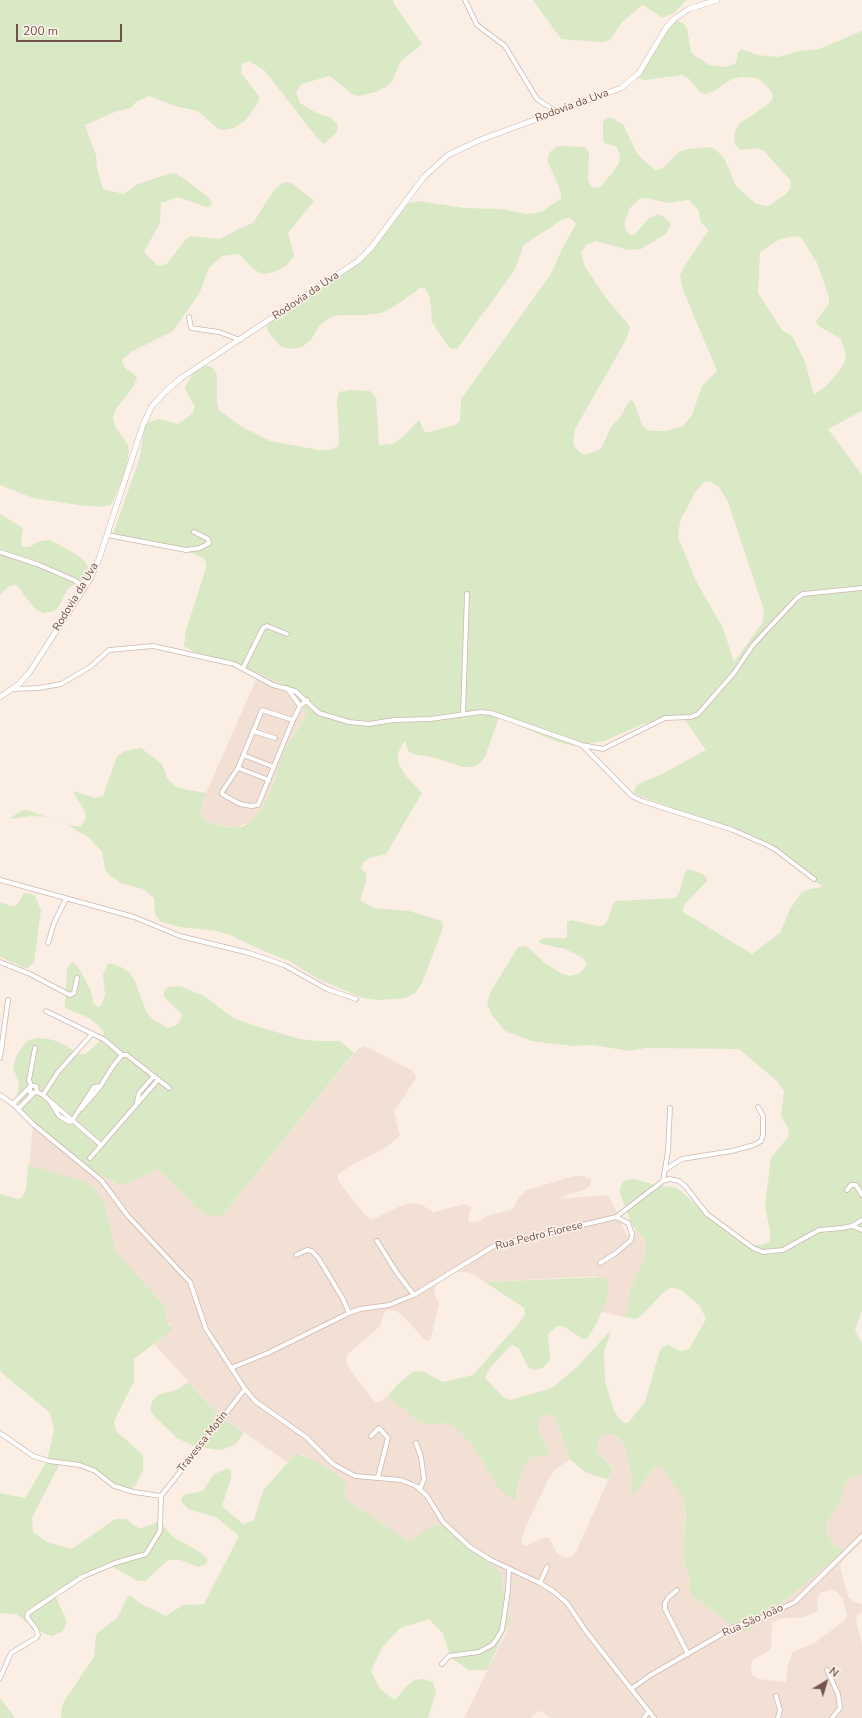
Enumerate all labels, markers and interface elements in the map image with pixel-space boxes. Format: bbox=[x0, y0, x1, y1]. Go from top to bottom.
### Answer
scale bar bbox=[18, 16, 124, 42]
text: 200 m bbox=[23, 23, 58, 39]
street label: Rodovia da Uva bbox=[534, 87, 610, 125]
street label: Rodovia da Uva bbox=[270, 269, 342, 323]
street label: Rodovia da Uva bbox=[50, 561, 102, 633]
street label: Rua Pedro Fiorese bbox=[494, 1219, 584, 1253]
street label: Travessa Motin bbox=[175, 1409, 231, 1475]
street label: Rua São João bbox=[720, 1602, 786, 1640]
north arrow bbox=[806, 1662, 846, 1702]
text: N bbox=[826, 1664, 842, 1681]

